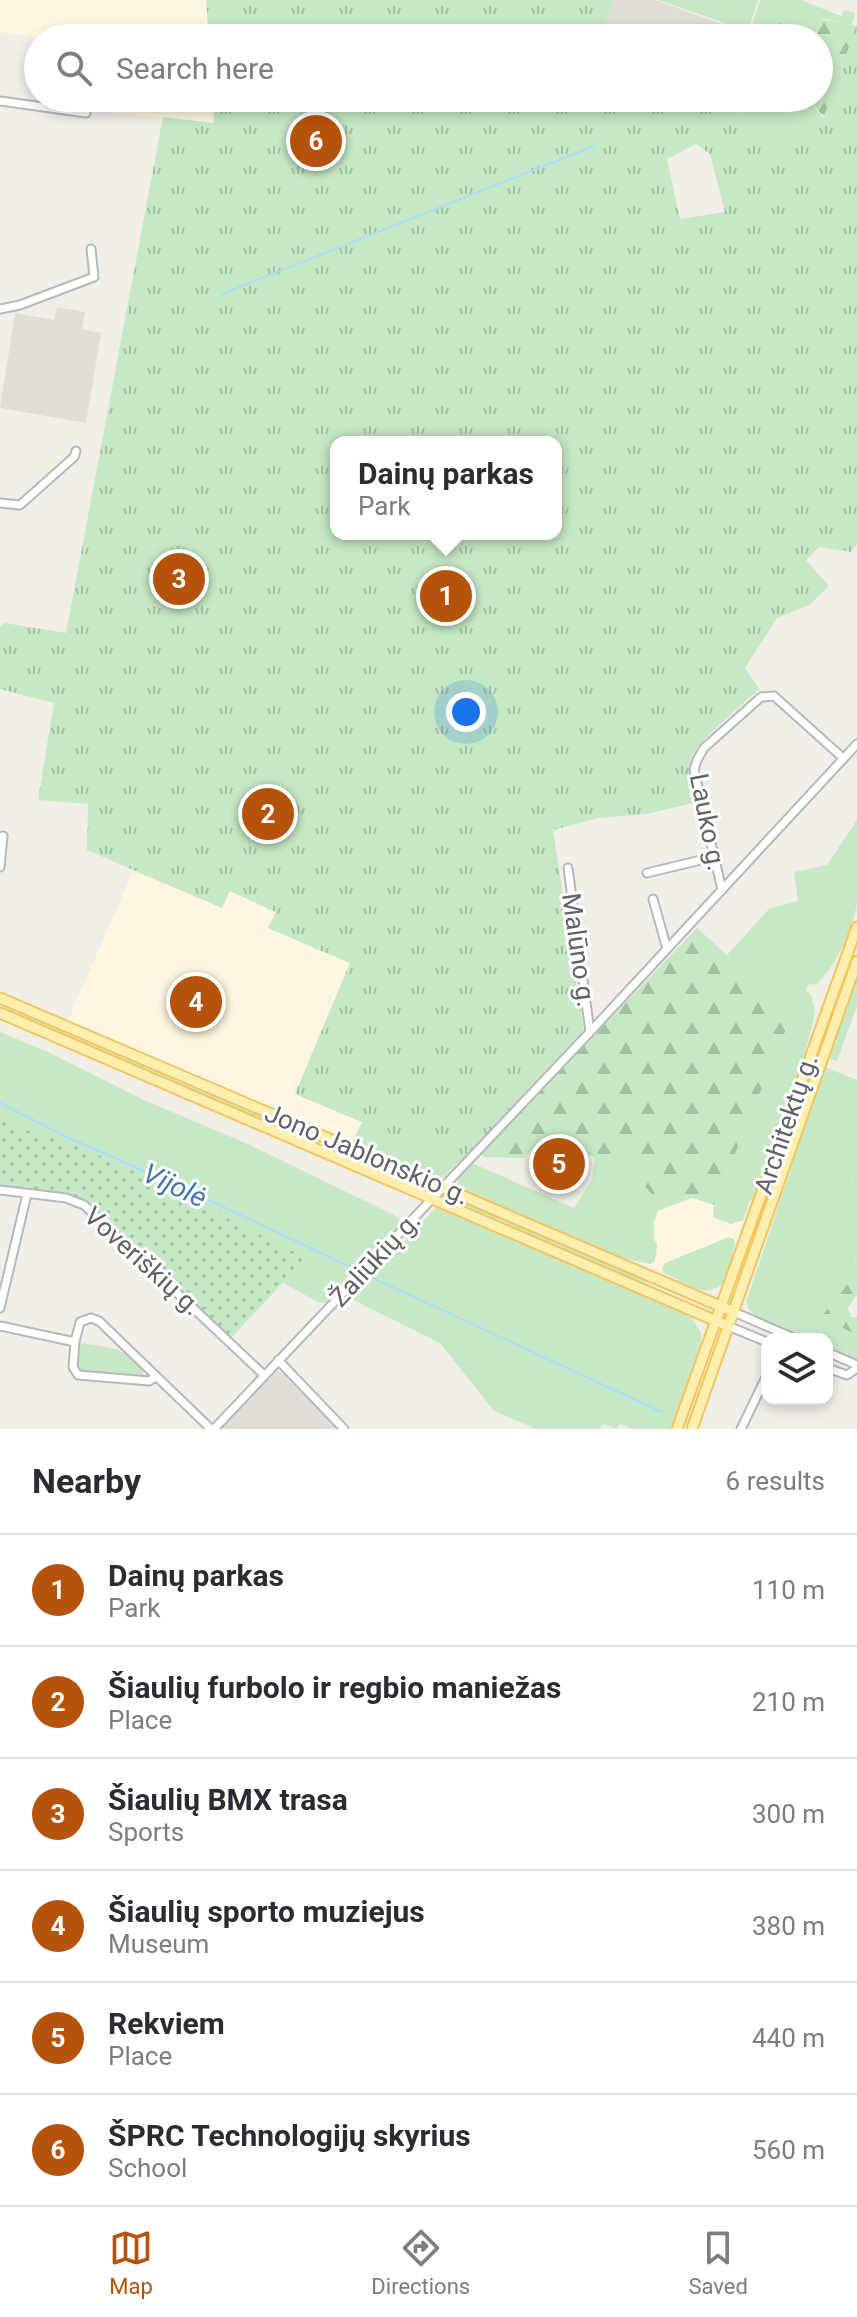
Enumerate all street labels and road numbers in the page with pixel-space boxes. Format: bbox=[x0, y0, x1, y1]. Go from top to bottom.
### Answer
street label: Lauko g. bbox=[684, 771, 732, 873]
street label: Malūno g. bbox=[556, 891, 602, 1009]
street label: Architektų g. bbox=[748, 1050, 824, 1198]
street label: Jono Jablonskio g. bbox=[260, 1097, 474, 1211]
street label: Voveriškių g. bbox=[78, 1201, 208, 1321]
street label: Žaliūkių g. bbox=[324, 1205, 426, 1313]

